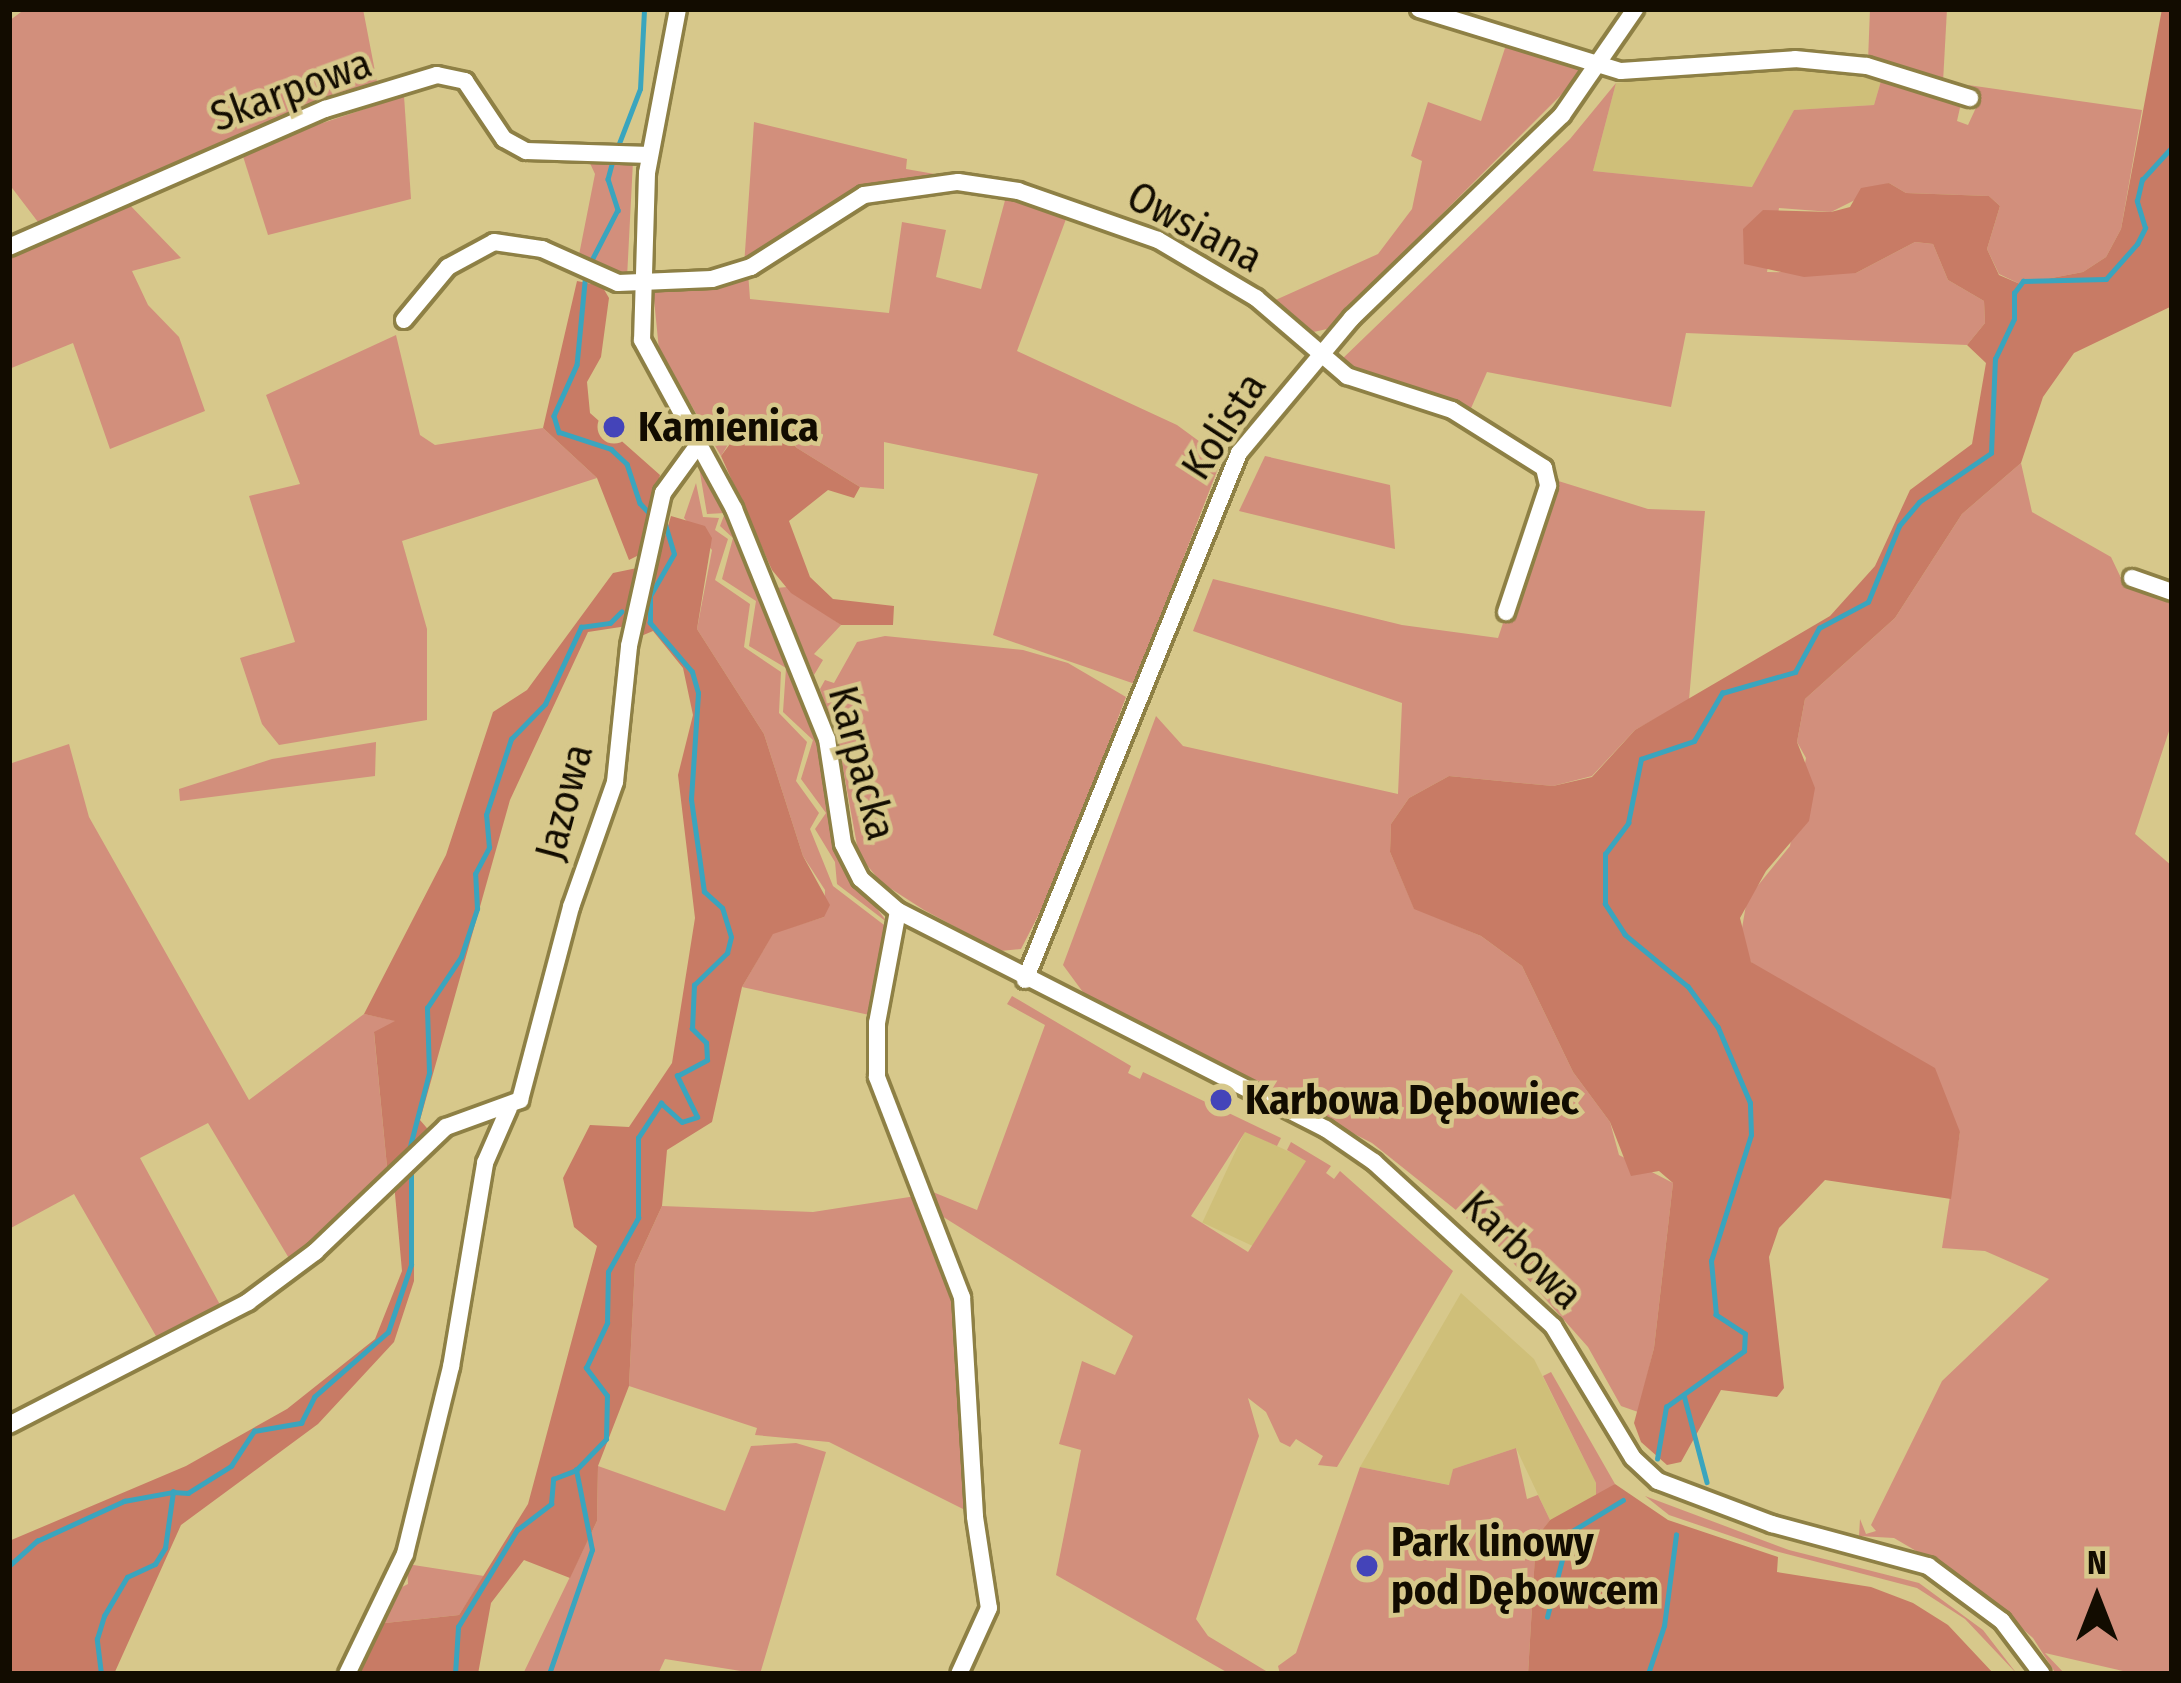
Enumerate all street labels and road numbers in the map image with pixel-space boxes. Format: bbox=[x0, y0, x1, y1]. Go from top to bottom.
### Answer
street label: Skarpowa bbox=[204, 38, 378, 142]
street label: Owsiana bbox=[1119, 171, 1271, 283]
street label: Kolista bbox=[1171, 363, 1277, 489]
street label: Karpacka bbox=[817, 681, 907, 845]
street label: Jazowa bbox=[524, 738, 604, 866]
street label: Karbowa bbox=[1451, 1180, 1593, 1320]

